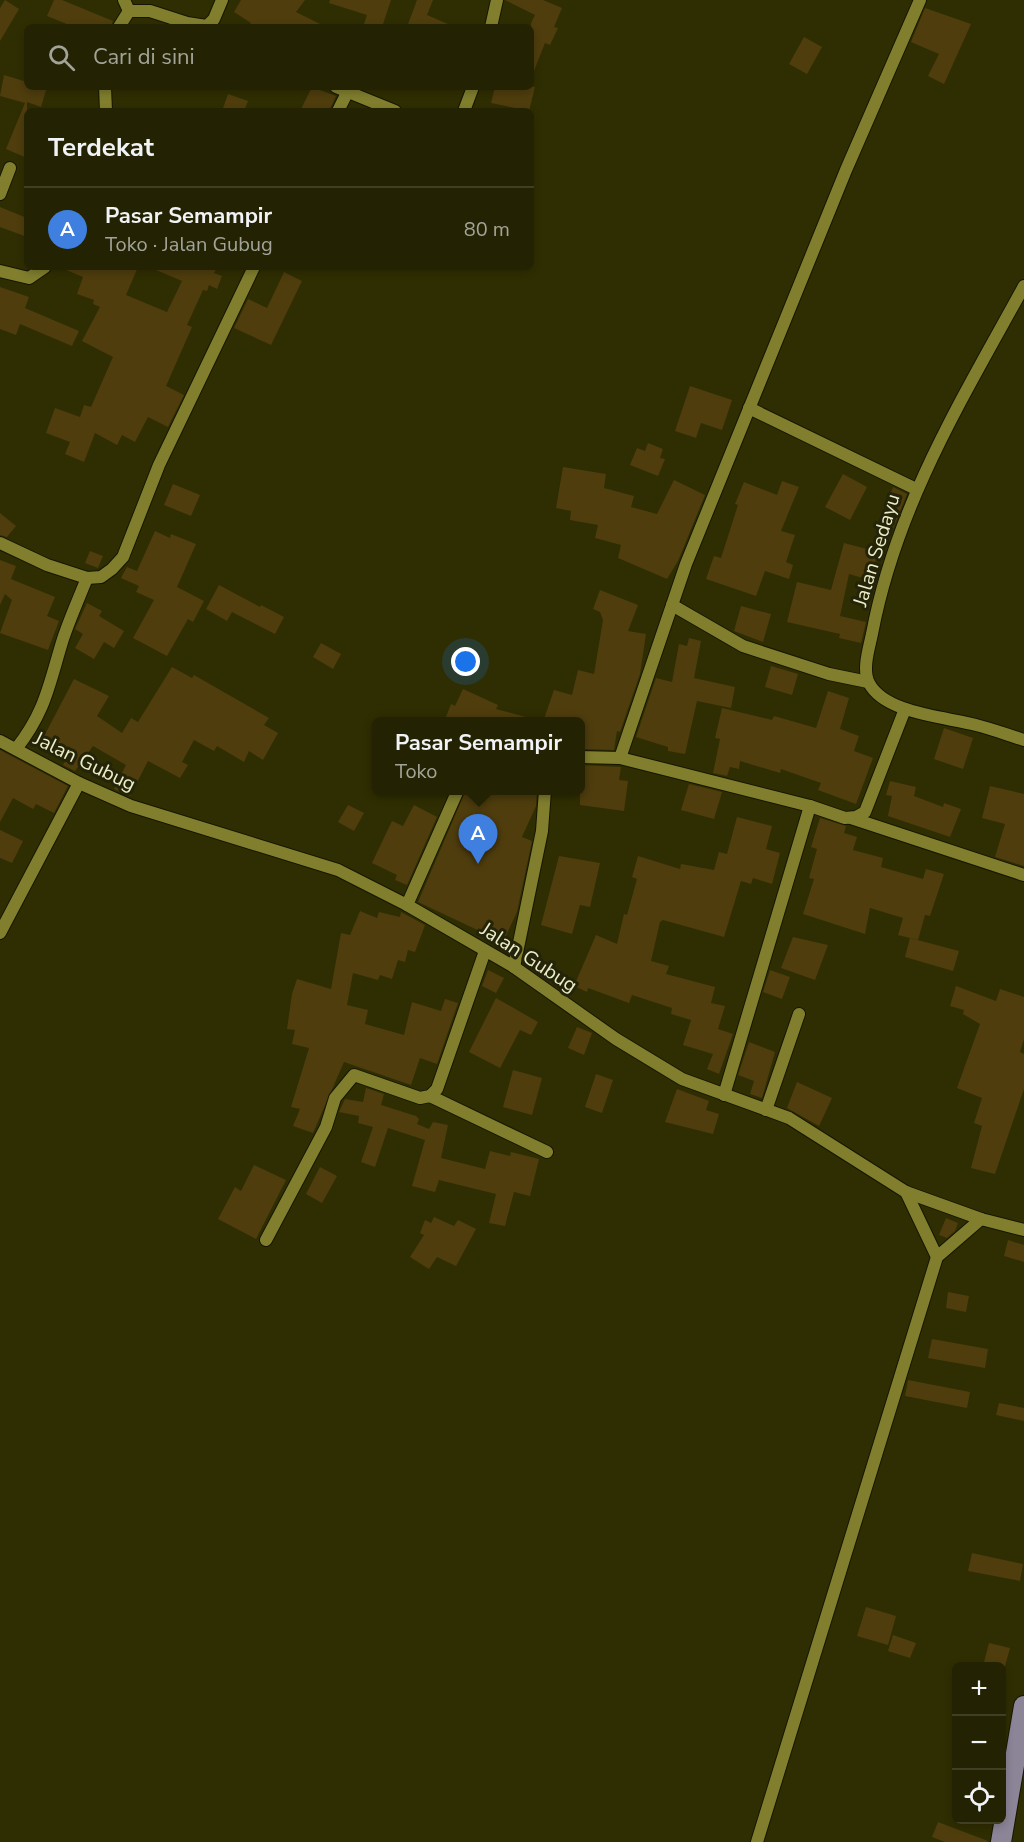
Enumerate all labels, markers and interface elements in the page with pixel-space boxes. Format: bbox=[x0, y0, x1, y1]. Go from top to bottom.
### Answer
search box bbox=[24, 24, 534, 90]
icon: search bbox=[45, 41, 78, 74]
text: Cari di sini bbox=[93, 42, 195, 72]
text: Terdekat bbox=[48, 130, 154, 165]
text: Pasar Semampir bbox=[105, 201, 272, 231]
text: A bbox=[60, 216, 75, 243]
text: 80 m bbox=[464, 216, 510, 243]
text: Toko · Jalan Gubug bbox=[105, 231, 273, 258]
street label: Jalan Sedayu bbox=[846, 490, 906, 611]
your location bbox=[451, 647, 480, 676]
popup bbox=[372, 717, 585, 795]
street label: Jalan Gubug bbox=[28, 725, 140, 798]
text: Pasar Semampir bbox=[395, 728, 562, 758]
text: Toko bbox=[395, 758, 437, 785]
pin: A bbox=[458, 814, 498, 864]
street label: Jalan Gubug bbox=[474, 915, 582, 999]
map controls bbox=[952, 1662, 1006, 1824]
button: + bbox=[952, 1662, 1006, 1716]
button: − bbox=[952, 1716, 1006, 1770]
button: locate bbox=[952, 1770, 1006, 1824]

